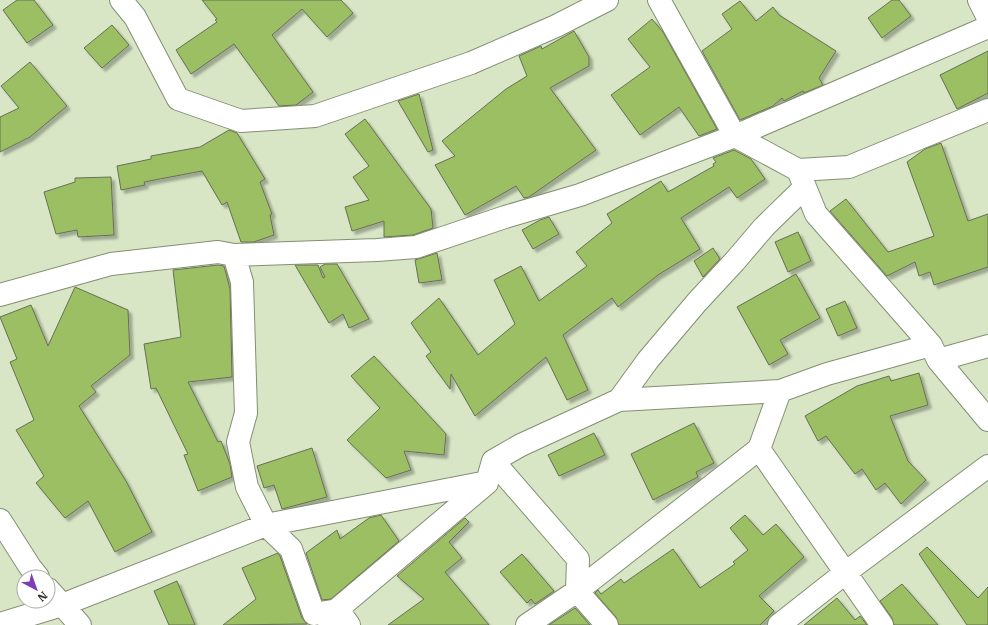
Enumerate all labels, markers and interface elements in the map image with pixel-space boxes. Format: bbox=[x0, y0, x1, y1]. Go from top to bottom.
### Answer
north arrow bbox=[16, 569, 56, 609]
text: N bbox=[34, 588, 50, 605]

